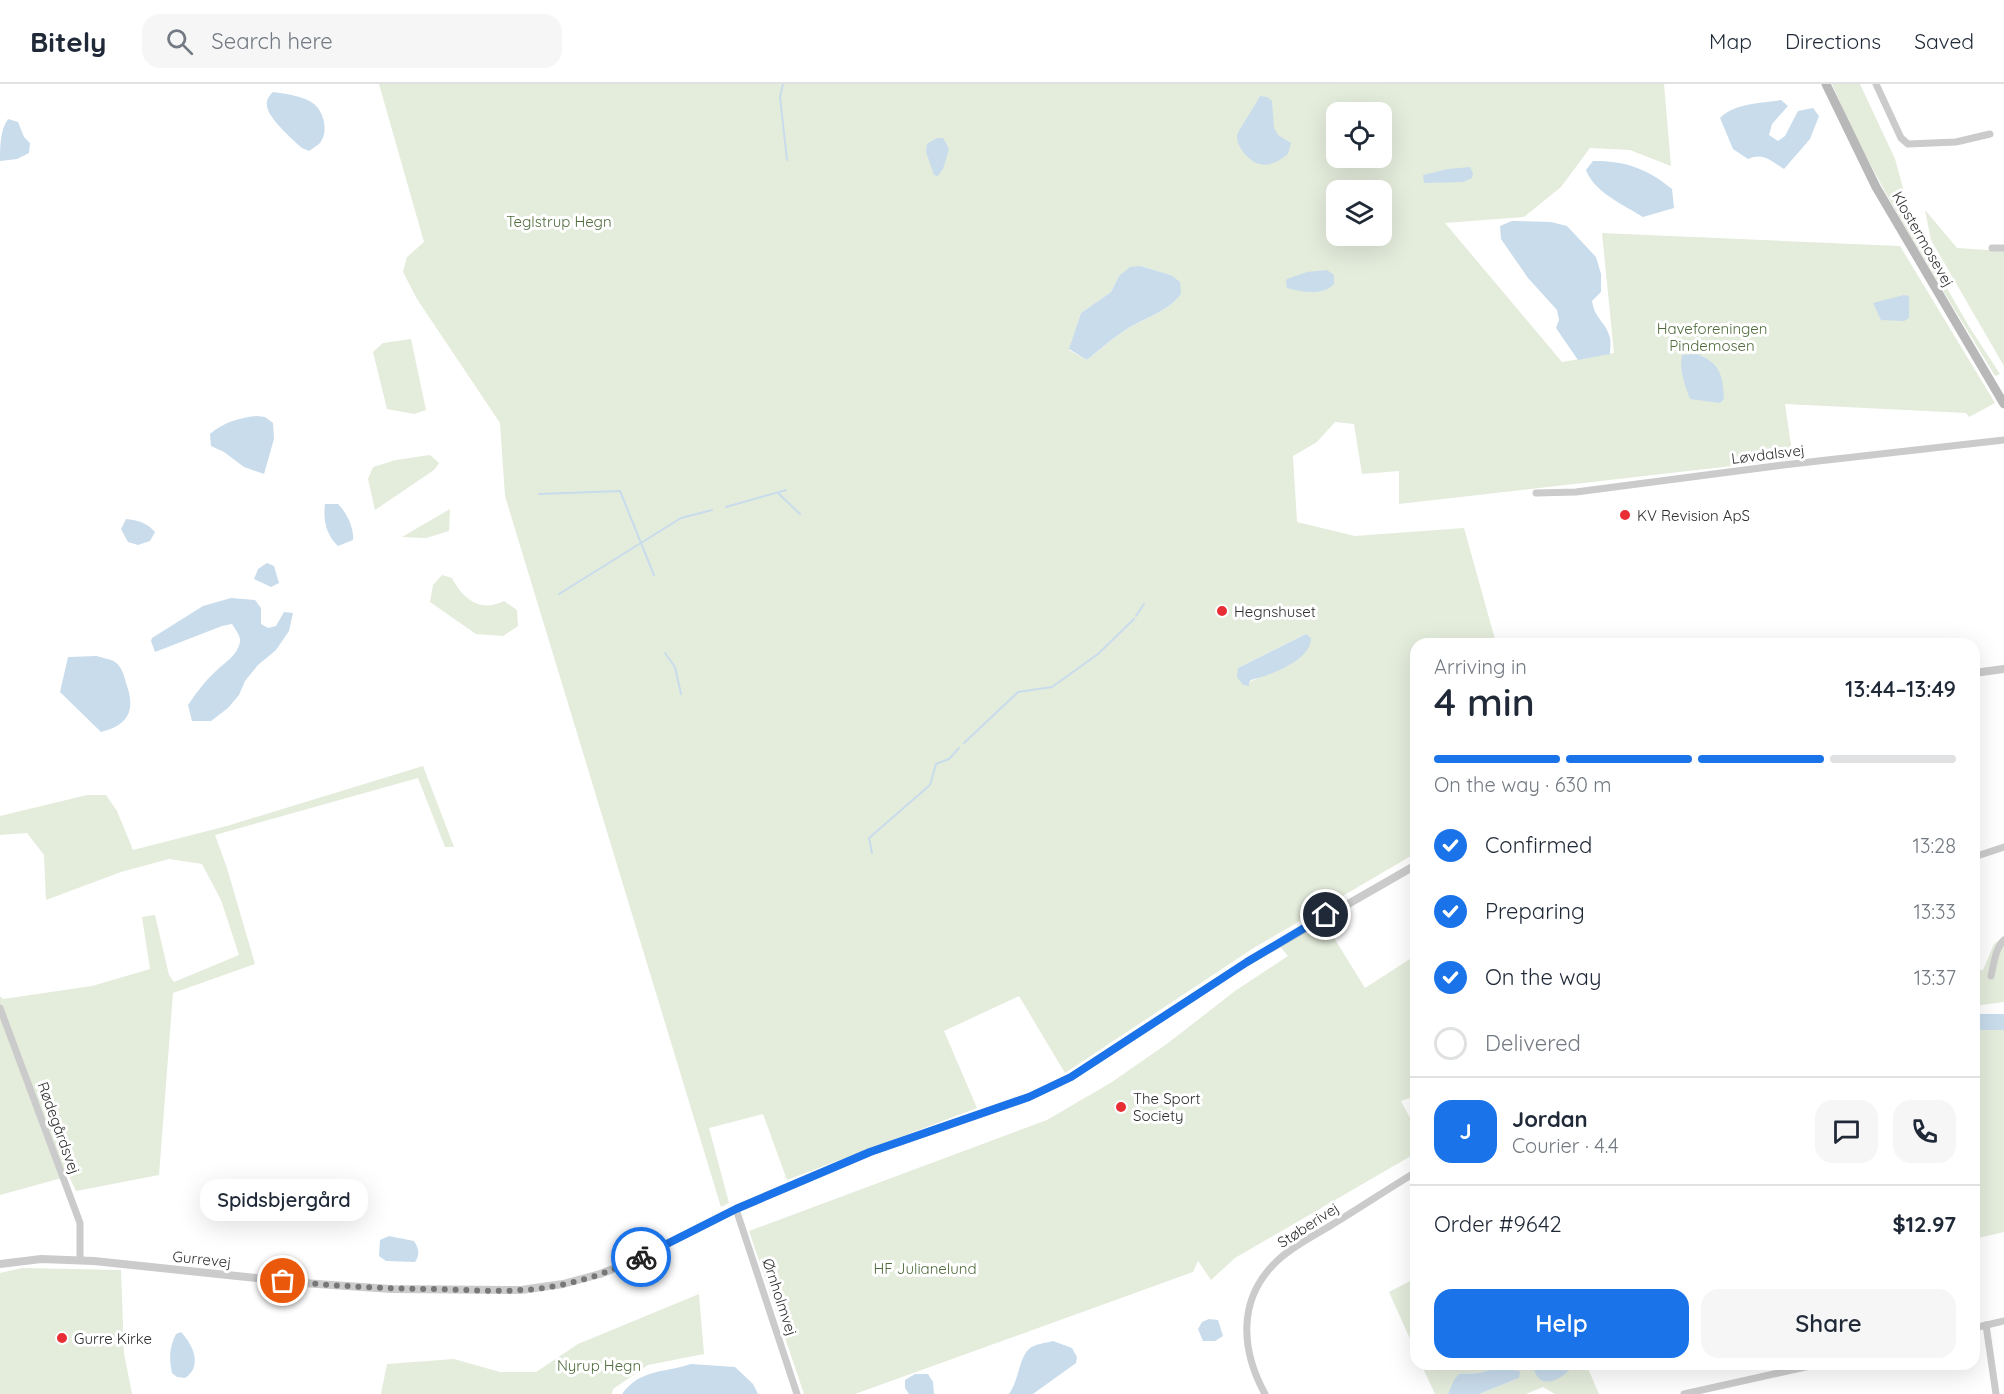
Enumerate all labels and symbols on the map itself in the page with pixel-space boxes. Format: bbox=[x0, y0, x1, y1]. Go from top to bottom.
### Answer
street label: Klostermosevej bbox=[1888, 188, 1958, 290]
park label: Teglstrup Hegn bbox=[506, 212, 612, 231]
park label: Haveforeningen Pindemosen bbox=[1657, 319, 1767, 355]
street label: Løvdalsvej bbox=[1730, 440, 1806, 468]
place label: KV Revision ApS bbox=[1637, 506, 1750, 525]
marker: KV Revision ApS bbox=[1618, 508, 1632, 522]
place label: Hegnshuset bbox=[1234, 602, 1316, 621]
marker: Hegnshuset bbox=[1215, 604, 1229, 618]
pin bbox=[1300, 889, 1351, 940]
street label: Rødegårdsvej bbox=[33, 1079, 85, 1177]
place label: The Sport Society bbox=[1133, 1089, 1201, 1125]
marker: The Sport Society bbox=[1114, 1100, 1128, 1114]
callout: Spidsbjergård bbox=[199, 1179, 367, 1221]
street label: Støberivej bbox=[1274, 1198, 1342, 1252]
courier bbox=[611, 1227, 671, 1287]
street label: Gurrevej bbox=[172, 1246, 232, 1272]
pin bbox=[257, 1255, 308, 1306]
street label: Ørnholmvej bbox=[759, 1256, 801, 1338]
park label: HF Julianelund bbox=[873, 1259, 977, 1278]
place label: Gurre Kirke bbox=[74, 1329, 152, 1348]
marker: Gurre Kirke bbox=[55, 1331, 69, 1345]
park label: Nyrup Hegn bbox=[557, 1356, 641, 1375]

